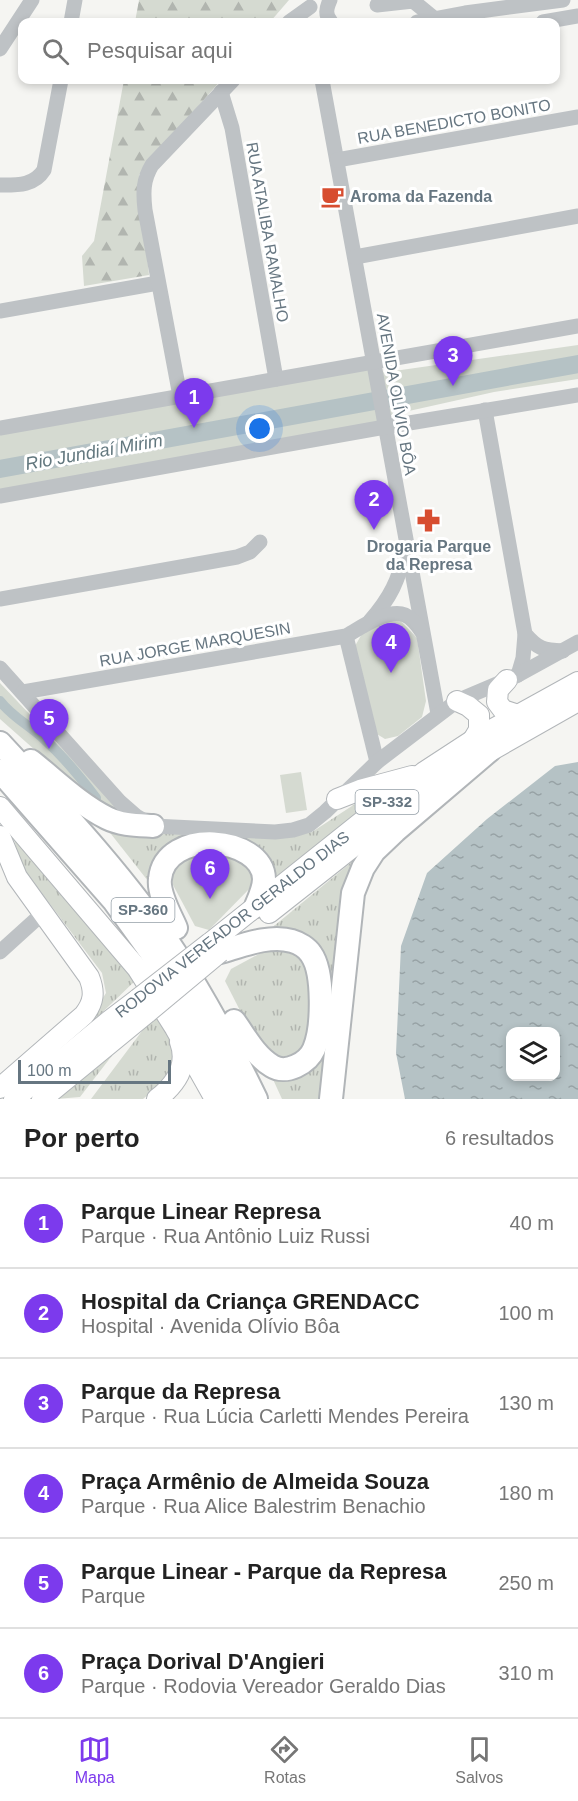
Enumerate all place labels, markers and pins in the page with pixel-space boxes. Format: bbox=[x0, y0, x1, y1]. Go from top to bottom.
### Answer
cafe icon: Aroma da Fazenda bbox=[319, 183, 345, 209]
place label: Aroma da Fazenda bbox=[350, 188, 492, 205]
pin: 3 bbox=[434, 336, 472, 386]
pin: 1 bbox=[174, 378, 214, 428]
pin: 2 bbox=[354, 480, 394, 530]
pharmacy icon: Drogaria Parque da Represa bbox=[416, 508, 442, 534]
place label: Drogaria Parque da Represa bbox=[367, 538, 491, 573]
pin: 4 bbox=[372, 624, 410, 673]
pin: 5 bbox=[29, 700, 68, 749]
pin: 6 bbox=[190, 850, 230, 899]

